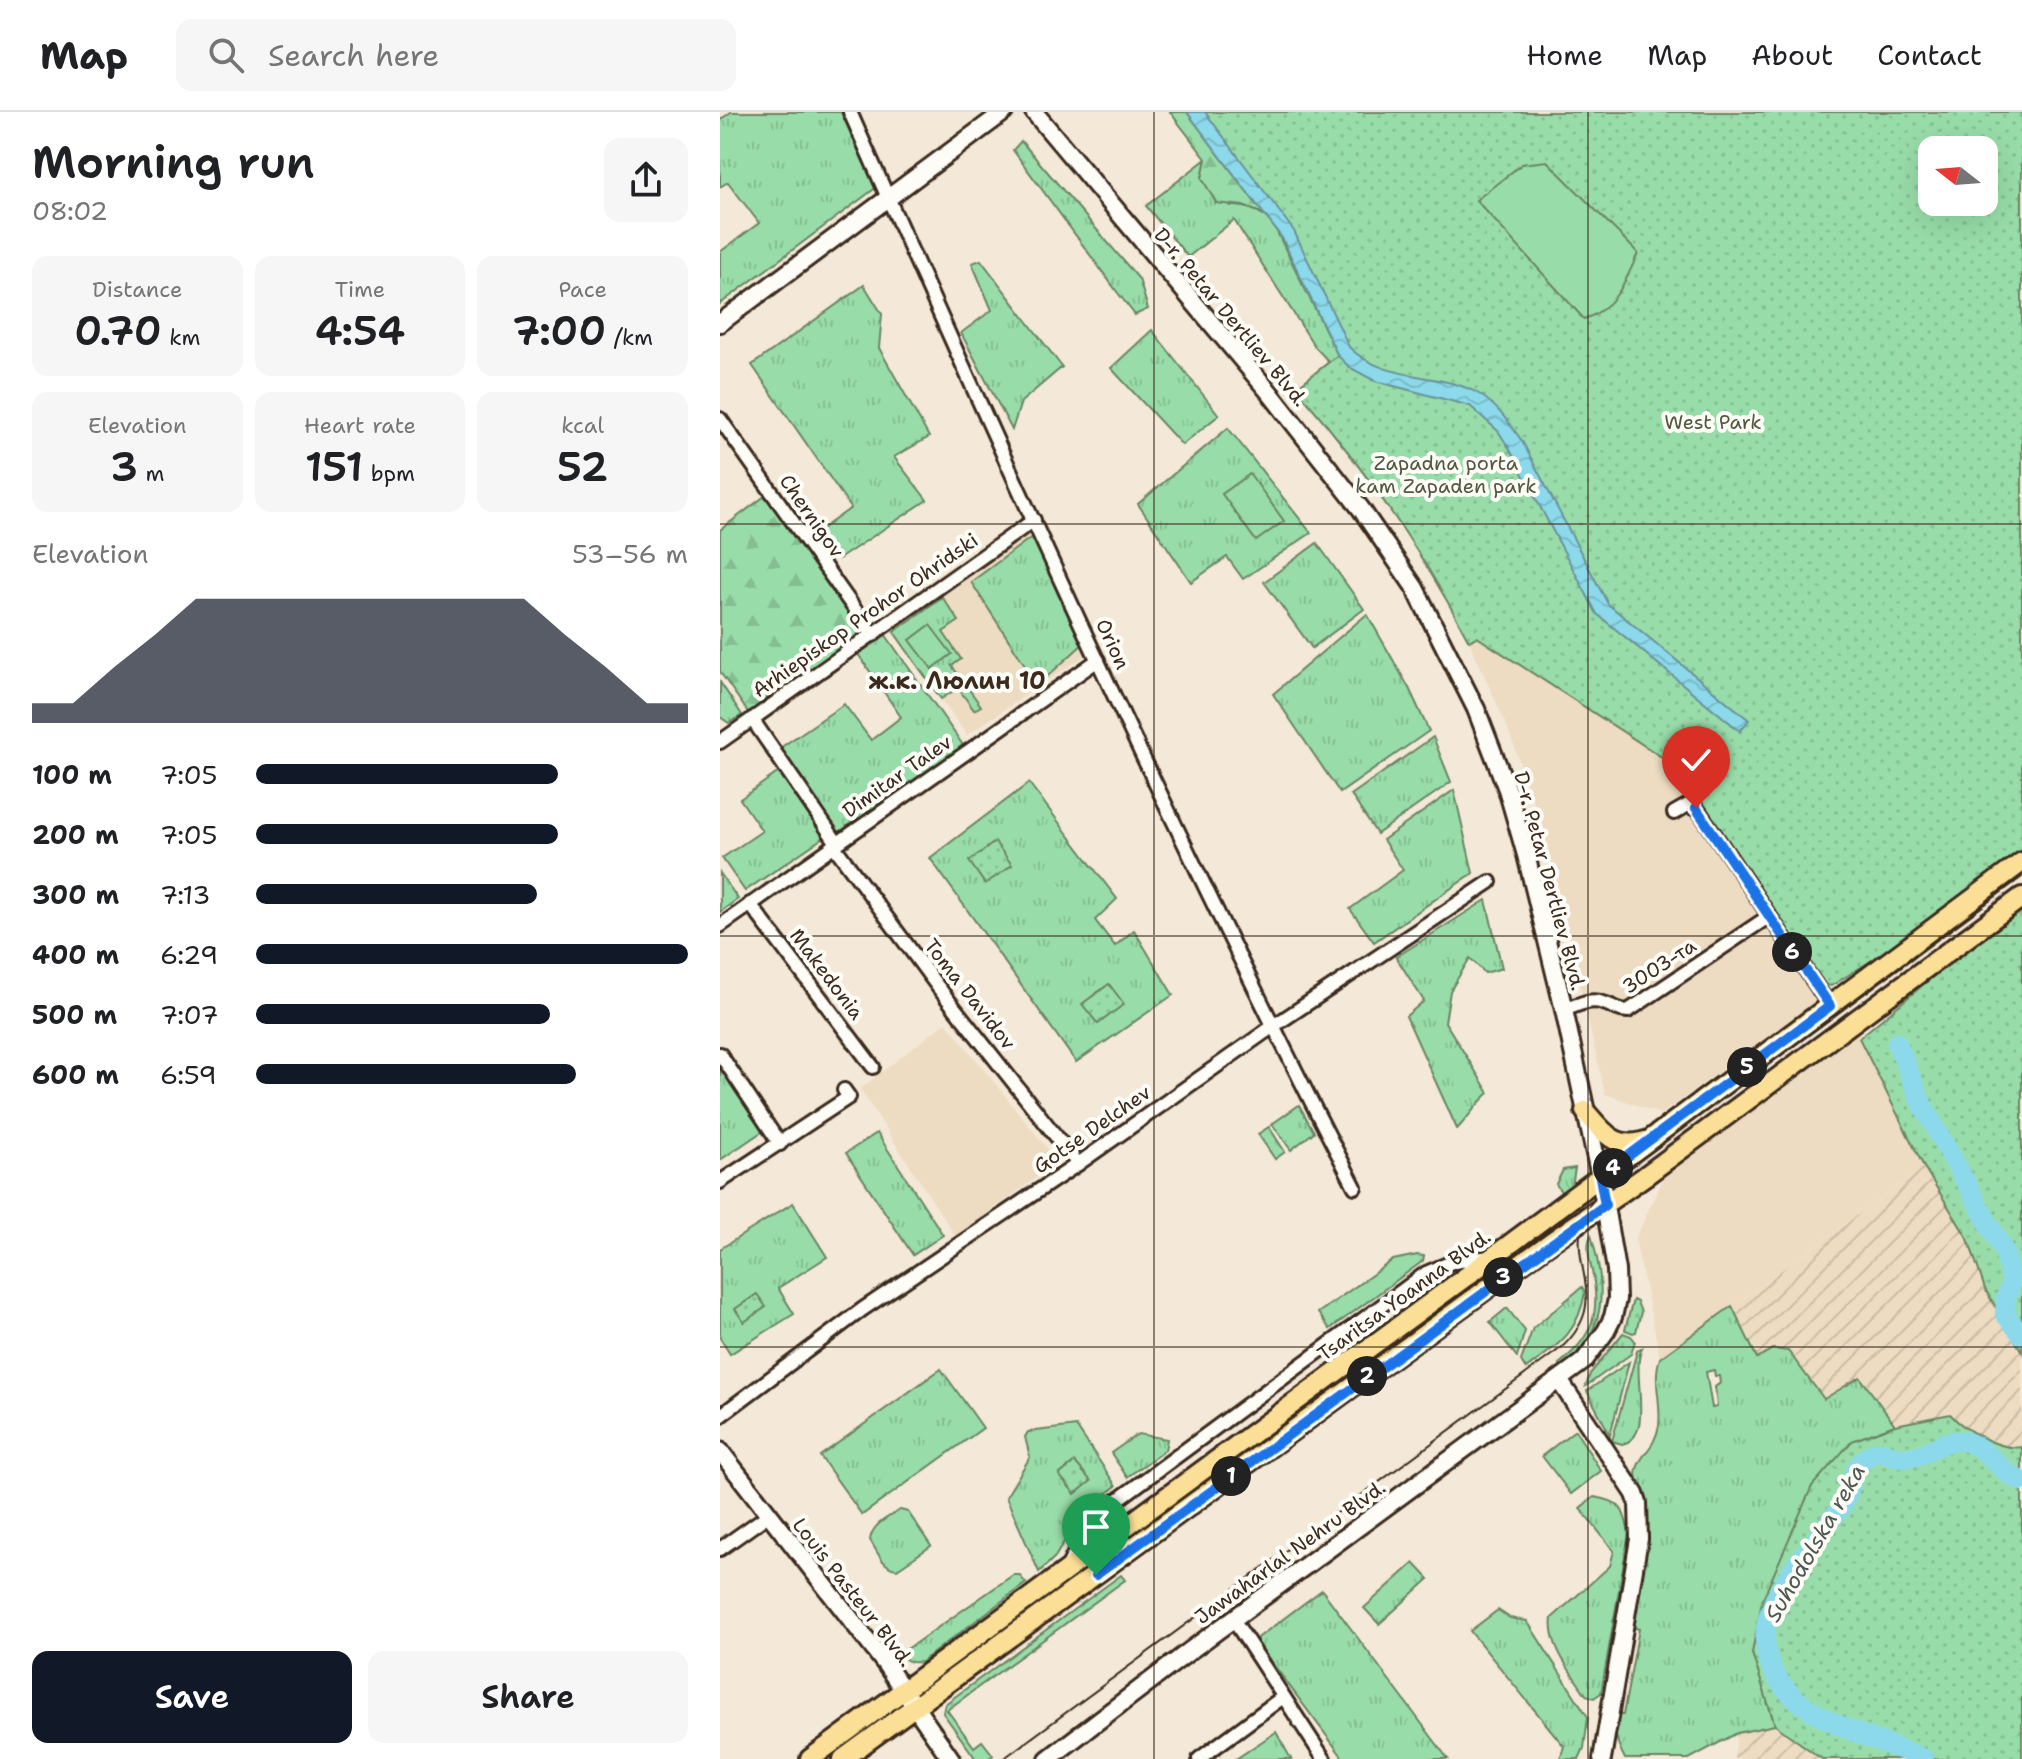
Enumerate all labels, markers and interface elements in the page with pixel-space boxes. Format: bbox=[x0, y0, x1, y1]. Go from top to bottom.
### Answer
search box bbox=[176, 19, 736, 91]
text: Map bbox=[40, 30, 128, 81]
icon: search bbox=[204, 33, 248, 77]
text: Search here bbox=[268, 35, 439, 76]
text: Home bbox=[1526, 36, 1603, 74]
text: Map bbox=[1647, 36, 1707, 74]
text: About bbox=[1751, 36, 1833, 74]
text: Contact bbox=[1877, 36, 1982, 74]
text: Morning run bbox=[32, 133, 315, 192]
north arrow bbox=[1918, 136, 1998, 216]
map controls bbox=[1918, 136, 1998, 216]
button: share bbox=[604, 138, 688, 222]
text: 08:02 bbox=[32, 193, 108, 228]
street label: D-r. Petar Dertliev Blvd. bbox=[1149, 222, 1313, 412]
text: Distance bbox=[92, 275, 182, 304]
text: Time bbox=[335, 275, 385, 304]
text: Pace bbox=[558, 275, 607, 304]
text: 0.70 bbox=[74, 304, 162, 358]
text: 4:54 bbox=[315, 304, 405, 358]
text: 7:00 bbox=[512, 304, 606, 358]
text: km bbox=[162, 323, 200, 352]
text: /km bbox=[606, 323, 653, 352]
park label: West Park bbox=[1664, 409, 1762, 435]
text: Elevation bbox=[88, 411, 187, 440]
text: Heart rate bbox=[304, 411, 416, 440]
text: kcal bbox=[561, 411, 604, 440]
text: 3 bbox=[110, 440, 138, 494]
text: 151 bbox=[305, 440, 363, 494]
text: 52 bbox=[557, 440, 608, 494]
park label: Zapadna porta kam Zapaden park bbox=[1355, 450, 1537, 499]
text: m bbox=[138, 459, 165, 488]
text: bpm bbox=[363, 459, 415, 488]
street label: Chernigov bbox=[774, 469, 850, 563]
street label: Arhiepiskop Prohor Ohridski bbox=[747, 527, 983, 703]
text: Elevation bbox=[32, 536, 148, 571]
text: 53–56 m bbox=[572, 536, 688, 571]
street label: Orion bbox=[1090, 615, 1136, 673]
district label: ж.к. Люлин 10 bbox=[868, 665, 1046, 697]
pin bbox=[1662, 726, 1730, 808]
street label: Dimitar Talev bbox=[837, 729, 957, 823]
icon: check bbox=[1674, 738, 1718, 782]
text: 100 m bbox=[32, 757, 112, 792]
text: 7:05 bbox=[160, 757, 217, 792]
street label: D-r. Petar Dertliev Blvd. bbox=[1508, 769, 1592, 993]
text: 200 m bbox=[32, 817, 119, 852]
text: 7:05 bbox=[160, 817, 217, 852]
text: 300 m bbox=[32, 877, 119, 912]
text: 7:13 bbox=[160, 877, 210, 912]
street label: Makedonia bbox=[784, 923, 870, 1025]
street label: 3003-та bbox=[1617, 932, 1701, 1000]
pin: 6 bbox=[1772, 932, 1812, 972]
street label: Toma Davidov bbox=[918, 933, 1022, 1055]
text: 400 m bbox=[32, 937, 119, 972]
text: 6:29 bbox=[160, 937, 218, 972]
text: 6 bbox=[1784, 937, 1800, 966]
text: 500 m bbox=[32, 997, 117, 1032]
text: 7:07 bbox=[160, 997, 218, 1032]
pin: 5 bbox=[1727, 1047, 1767, 1087]
text: 5 bbox=[1740, 1052, 1754, 1081]
text: 600 m bbox=[32, 1057, 119, 1092]
text: 6:59 bbox=[160, 1057, 217, 1092]
street label: Gotse Delchev bbox=[1028, 1079, 1156, 1179]
pin: 4 bbox=[1593, 1148, 1633, 1188]
text: 4 bbox=[1605, 1153, 1621, 1182]
street label: Tsaritsa Yoanna Blvd. bbox=[1312, 1223, 1496, 1367]
pin: 3 bbox=[1483, 1257, 1523, 1297]
text: 3 bbox=[1495, 1262, 1511, 1291]
pin: 2 bbox=[1347, 1356, 1387, 1396]
text: 2 bbox=[1359, 1361, 1375, 1390]
pin: 1 bbox=[1211, 1456, 1251, 1496]
water label: Suhodolska reka bbox=[1758, 1459, 1872, 1627]
text: 1 bbox=[1226, 1461, 1236, 1490]
street label: Jawaharlal Nehru Blvd. bbox=[1190, 1474, 1390, 1630]
pin bbox=[1062, 1493, 1130, 1575]
icon: arrive bbox=[1074, 1505, 1118, 1549]
street label: Louis Pasteur Blvd. bbox=[787, 1512, 919, 1672]
button: Save bbox=[32, 1651, 352, 1743]
button: Share bbox=[368, 1651, 688, 1743]

